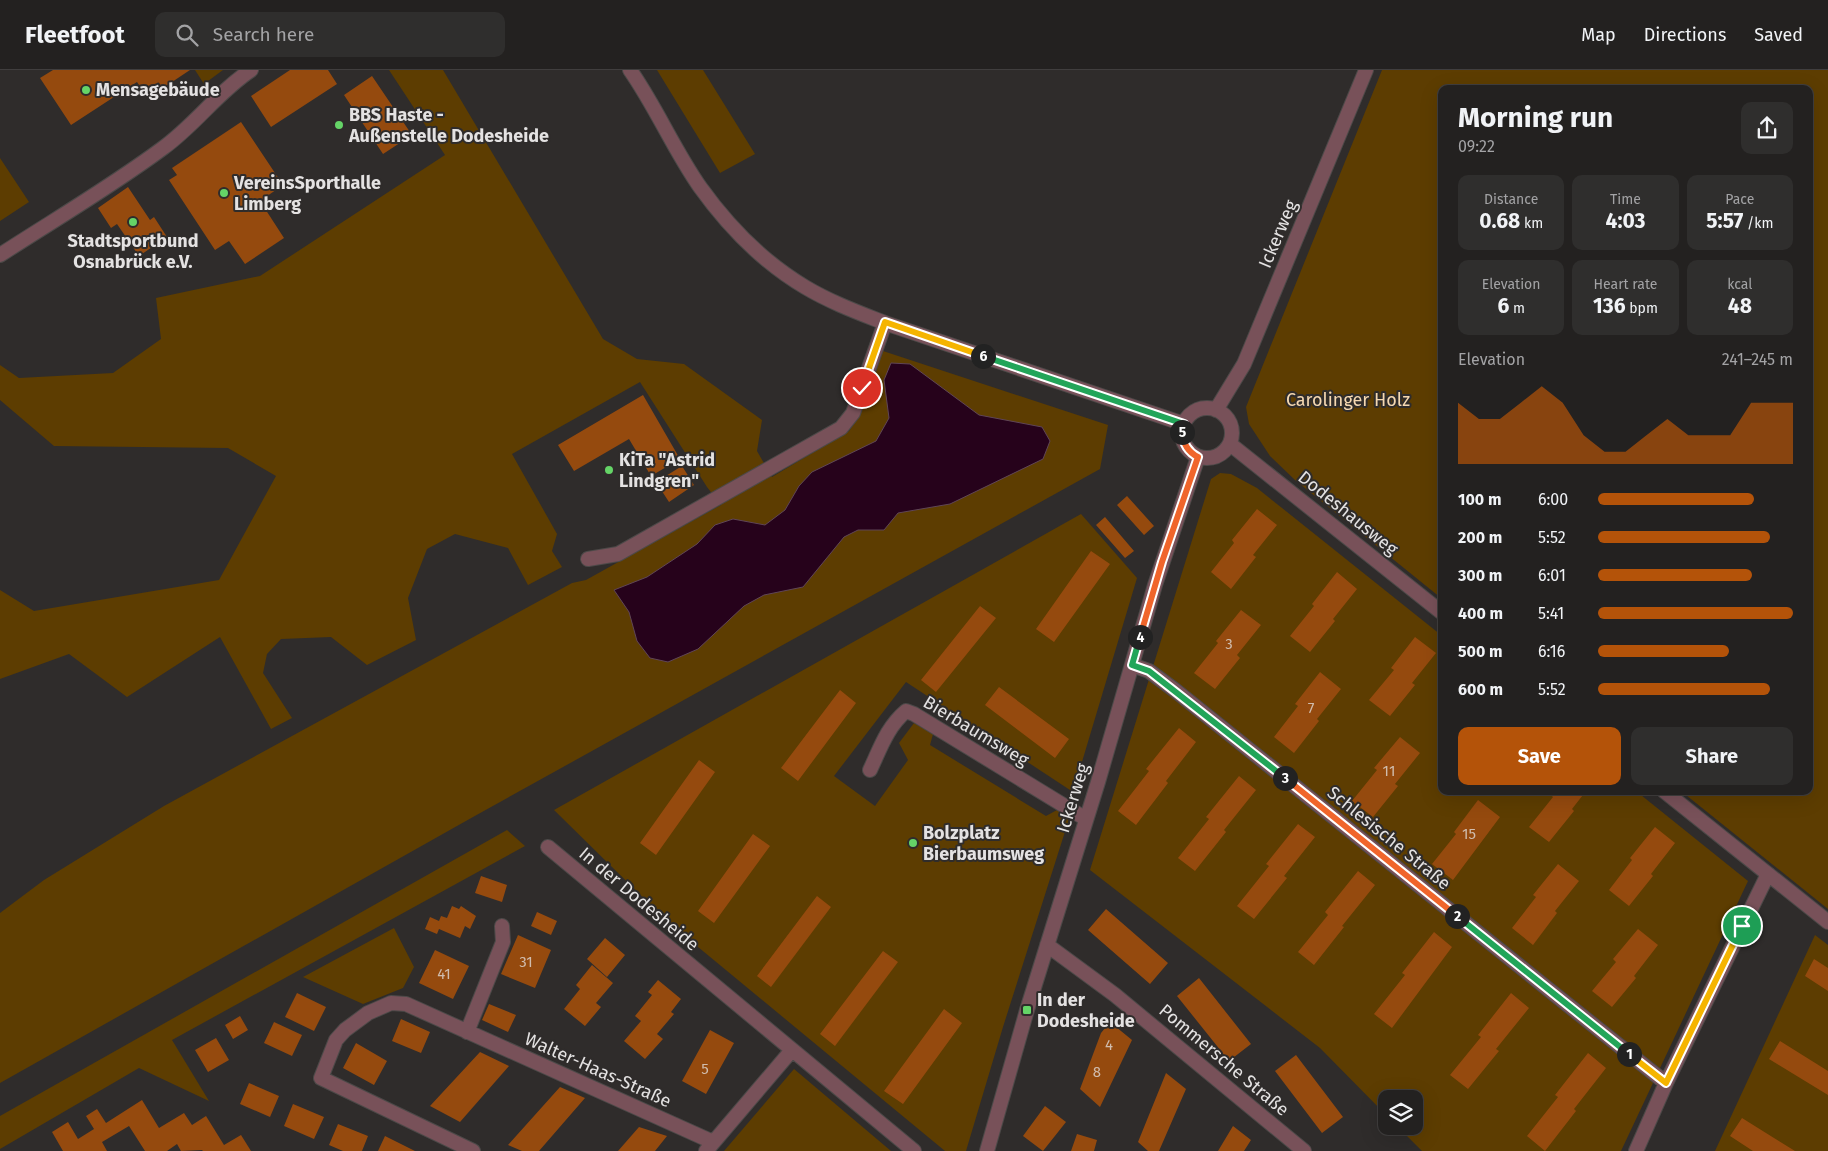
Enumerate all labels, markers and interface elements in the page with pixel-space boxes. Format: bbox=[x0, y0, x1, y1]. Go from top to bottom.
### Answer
search box bbox=[155, 12, 505, 57]
text: Fleetfoot bbox=[25, 21, 125, 49]
icon: search bbox=[173, 21, 201, 49]
text: Search here bbox=[213, 23, 314, 46]
text: Map bbox=[1581, 24, 1616, 46]
text: Directions bbox=[1644, 24, 1726, 46]
text: Saved bbox=[1754, 24, 1803, 46]
place label: Mensagebäude bbox=[96, 79, 220, 101]
marker: Mensagebäude bbox=[80, 84, 92, 96]
text: Morning run bbox=[1458, 101, 1613, 134]
button: share bbox=[1741, 102, 1793, 154]
place label: BBS Haste - Außenstelle Dodesheide bbox=[348, 104, 549, 147]
marker: BBS Haste - Außenstelle Dodesheide bbox=[333, 119, 345, 131]
text: 09:22 bbox=[1458, 137, 1495, 156]
place label: VereinsSporthalle Limberg bbox=[233, 172, 381, 215]
marker: VereinsSporthalle Limberg bbox=[218, 187, 230, 199]
text: Distance bbox=[1484, 191, 1538, 208]
text: Time bbox=[1610, 191, 1641, 208]
text: Pace bbox=[1725, 191, 1754, 208]
street label: Ickerweg bbox=[1254, 196, 1302, 271]
text: 0.68 bbox=[1479, 208, 1520, 234]
text: 4:03 bbox=[1606, 208, 1645, 234]
text: 5:57 bbox=[1706, 208, 1743, 234]
text: km bbox=[1520, 215, 1543, 232]
text: /km bbox=[1743, 215, 1773, 232]
marker: Stadtsportbund Osnabrück e.V. bbox=[127, 216, 139, 228]
place label: Stadtsportbund Osnabrück e.V. bbox=[68, 230, 199, 273]
text: Elevation bbox=[1482, 276, 1541, 293]
text: Heart rate bbox=[1594, 276, 1657, 293]
text: kcal bbox=[1727, 276, 1752, 293]
text: 6 bbox=[1497, 293, 1509, 319]
text: 136 bbox=[1593, 293, 1626, 319]
text: 48 bbox=[1728, 293, 1752, 319]
text: m bbox=[1509, 300, 1525, 317]
text: bpm bbox=[1626, 300, 1658, 317]
pin: 6 bbox=[970, 344, 996, 368]
text: 6 bbox=[980, 348, 987, 365]
text: Elevation bbox=[1458, 350, 1525, 369]
text: 241–245 m bbox=[1722, 350, 1793, 369]
pin bbox=[841, 367, 883, 409]
icon: check bbox=[848, 374, 876, 402]
park label: Carolinger Holz bbox=[1286, 389, 1410, 411]
pin: 5 bbox=[1170, 420, 1194, 444]
text: 5 bbox=[1179, 424, 1186, 441]
place label: KiTa "Astrid Lindgren" bbox=[619, 449, 715, 492]
marker: KiTa "Astrid Lindgren" bbox=[603, 464, 615, 476]
street label: Dodeshausweg bbox=[1294, 466, 1403, 560]
text: 100 m bbox=[1458, 490, 1501, 509]
text: 6:00 bbox=[1538, 490, 1568, 509]
text: 200 m bbox=[1458, 528, 1502, 547]
text: 5:52 bbox=[1538, 528, 1566, 547]
text: 300 m bbox=[1458, 566, 1502, 585]
text: 6:01 bbox=[1538, 566, 1566, 585]
text: 400 m bbox=[1458, 604, 1503, 623]
text: 5:41 bbox=[1538, 604, 1564, 623]
pin: 4 bbox=[1128, 624, 1152, 650]
text: 4 bbox=[1137, 629, 1144, 646]
house number: 3 bbox=[1225, 635, 1233, 653]
text: 500 m bbox=[1458, 642, 1503, 661]
text: 6:16 bbox=[1538, 642, 1565, 661]
text: 600 m bbox=[1458, 680, 1503, 699]
text: 5:52 bbox=[1538, 680, 1566, 699]
street label: Bierbaumsweg bbox=[919, 691, 1033, 771]
house number: 7 bbox=[1308, 699, 1315, 717]
button: Save bbox=[1458, 727, 1621, 785]
button: Share bbox=[1631, 727, 1793, 785]
street label: Ickerweg bbox=[1052, 760, 1094, 836]
house number: 11 bbox=[1383, 762, 1395, 780]
pin: 3 bbox=[1272, 766, 1298, 790]
text: 3 bbox=[1282, 770, 1289, 787]
street label: Schlesische Straße bbox=[1323, 781, 1455, 895]
place label: Bolzplatz Bierbaumsweg bbox=[923, 822, 1044, 865]
house number: 15 bbox=[1462, 825, 1476, 843]
marker: Bolzplatz Bierbaumsweg bbox=[907, 837, 919, 849]
street label: In der Dodesheide bbox=[574, 842, 704, 956]
pin: 2 bbox=[1444, 904, 1470, 928]
pin bbox=[1721, 905, 1763, 947]
text: 2 bbox=[1454, 908, 1461, 925]
icon: arrive bbox=[1728, 912, 1756, 940]
house number: 31 bbox=[519, 953, 533, 971]
house number: 41 bbox=[437, 965, 451, 983]
place label: In der Dodesheide bbox=[1037, 989, 1135, 1032]
street label: Pommersche Straße bbox=[1155, 999, 1293, 1121]
marker: In der Dodesheide bbox=[1021, 1004, 1033, 1016]
street label: Walter-Haas-Straße bbox=[521, 1028, 675, 1112]
house number: 4 bbox=[1105, 1036, 1113, 1054]
pin: 1 bbox=[1616, 1042, 1642, 1066]
text: 1 bbox=[1626, 1046, 1633, 1063]
house number: 5 bbox=[701, 1060, 709, 1078]
house number: 8 bbox=[1093, 1063, 1101, 1081]
map controls bbox=[1378, 1090, 1423, 1135]
button: layers bbox=[1378, 1090, 1423, 1135]

